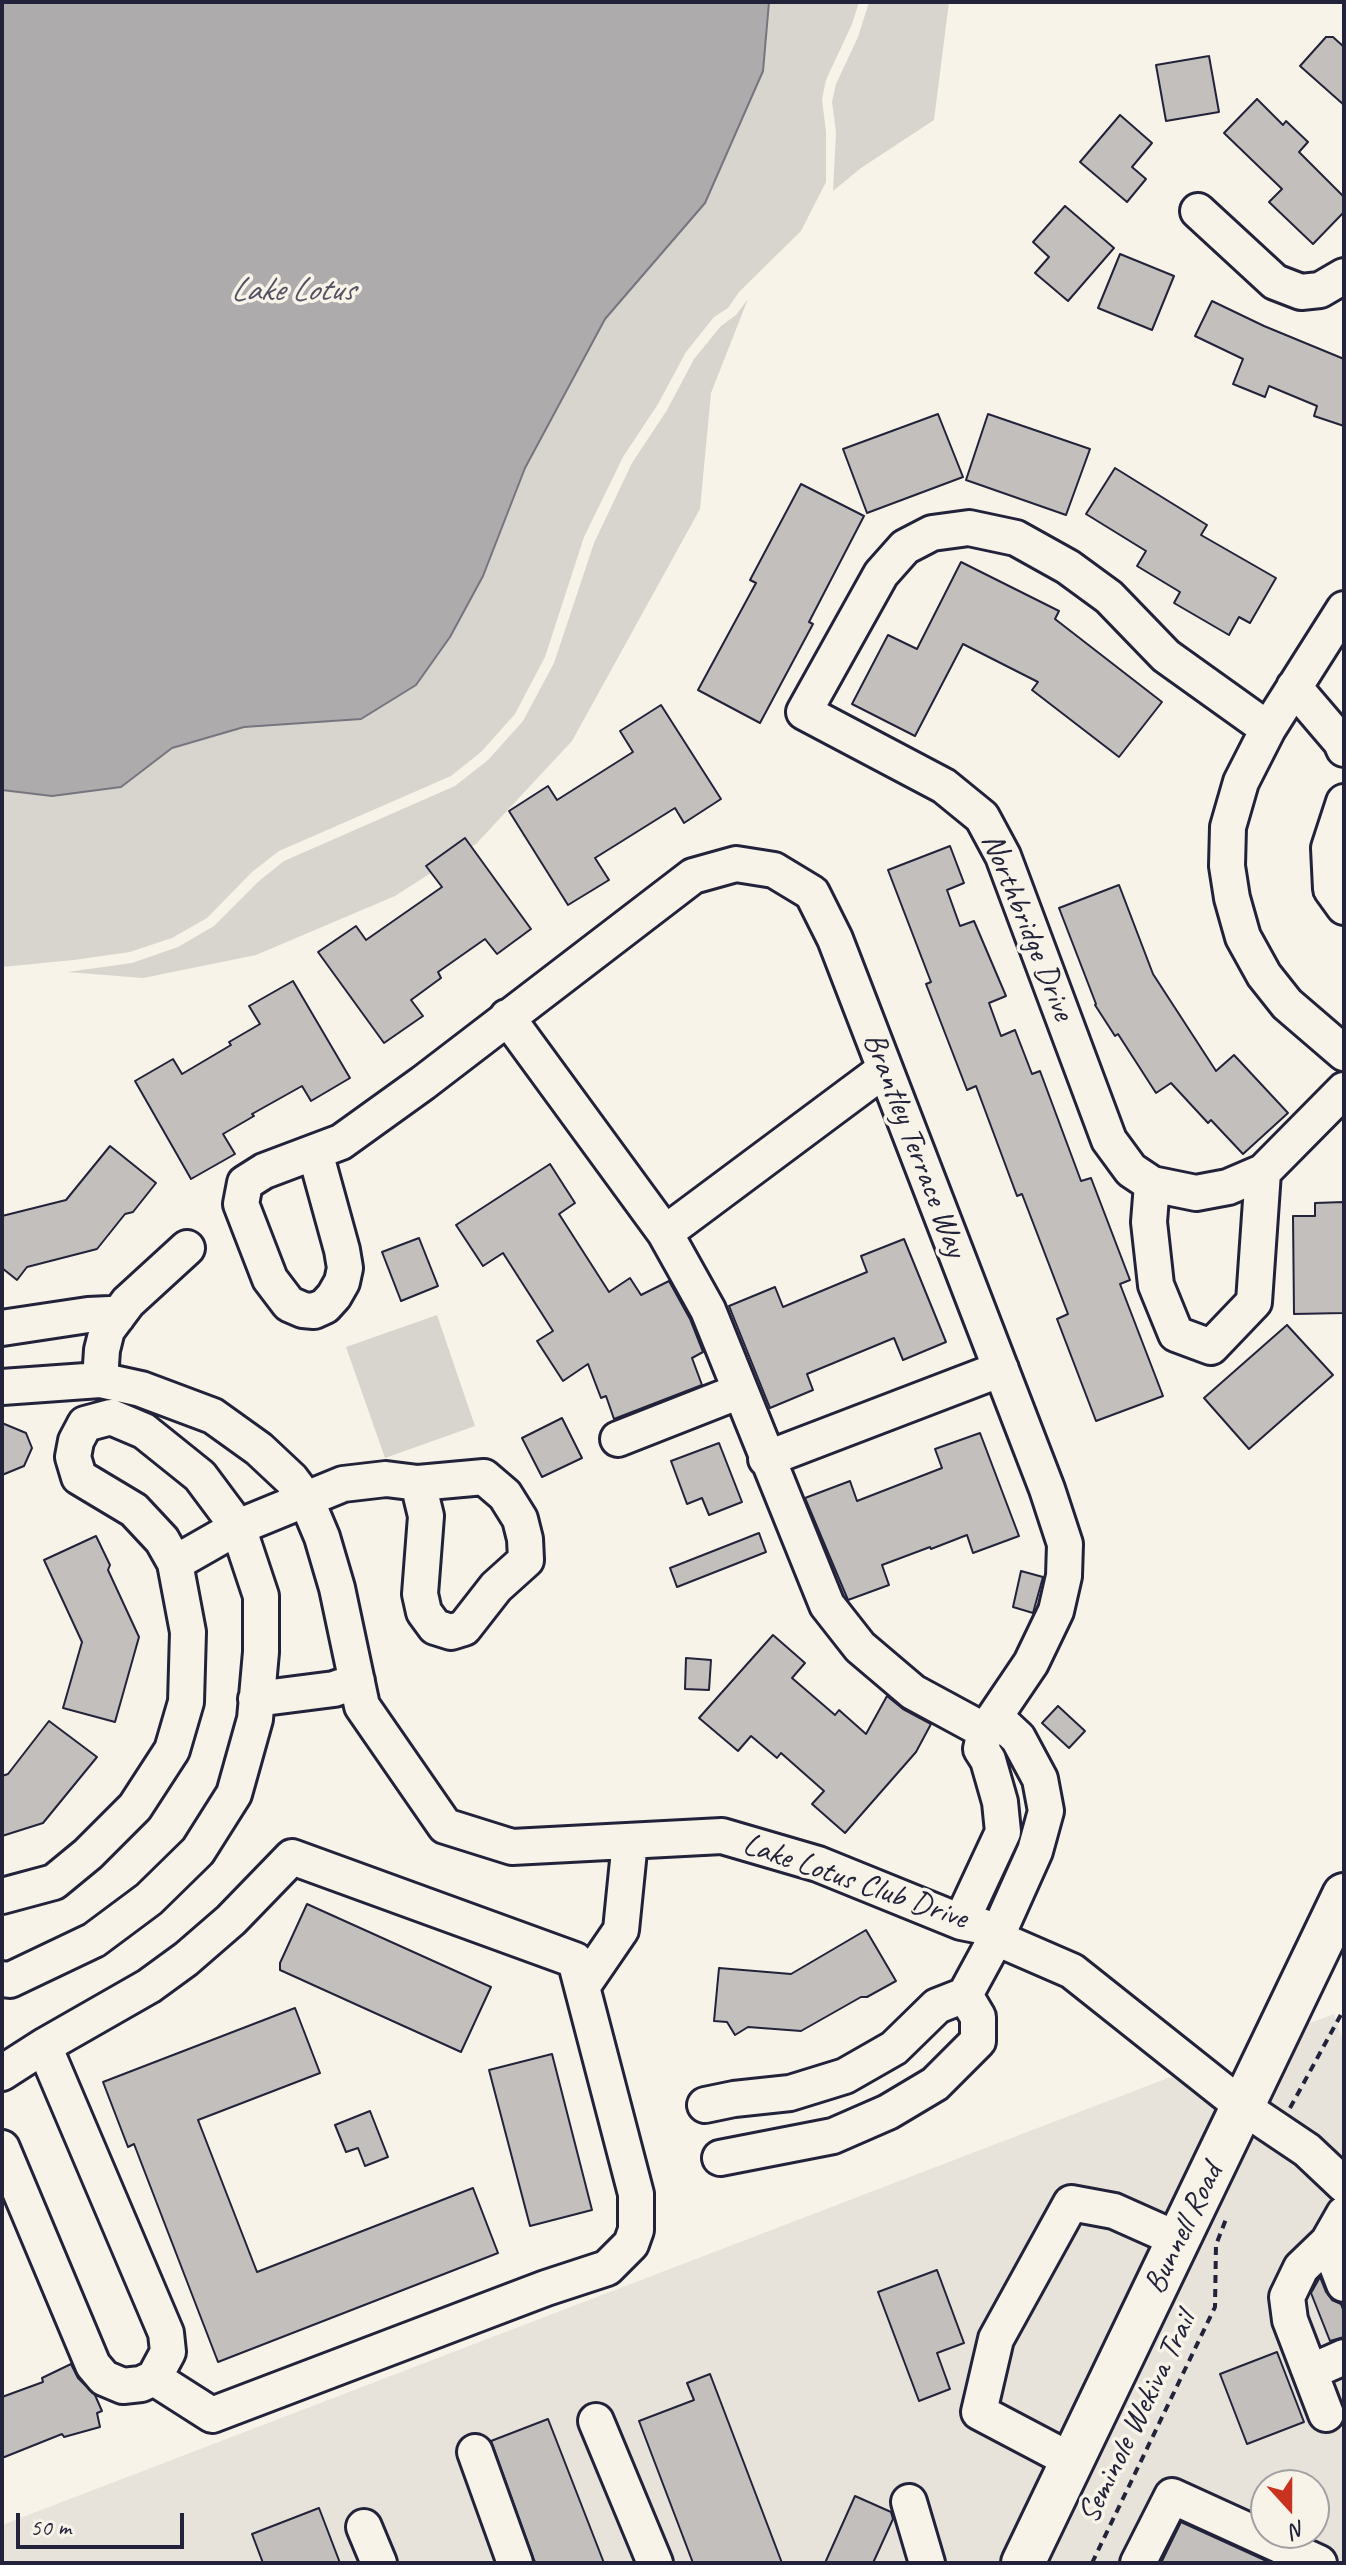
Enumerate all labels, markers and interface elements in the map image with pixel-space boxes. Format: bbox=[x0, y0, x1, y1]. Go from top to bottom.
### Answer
water label: Lake Lotus bbox=[231, 271, 353, 311]
street label: Northbridge Drive bbox=[972, 828, 1082, 1026]
street label: Brantley Terrace Way bbox=[854, 1028, 974, 1262]
street label: Lake Lotus Club Drive bbox=[738, 1826, 972, 1938]
street label: Bunnell Road bbox=[1136, 2158, 1232, 2300]
street label: Seminole Wekiva Trail bbox=[1070, 2306, 1206, 2530]
north arrow bbox=[1250, 2469, 1330, 2549]
scale bar bbox=[20, 2497, 188, 2547]
text: 50 m bbox=[30, 2512, 71, 2542]
text: N bbox=[1287, 2514, 1309, 2545]

